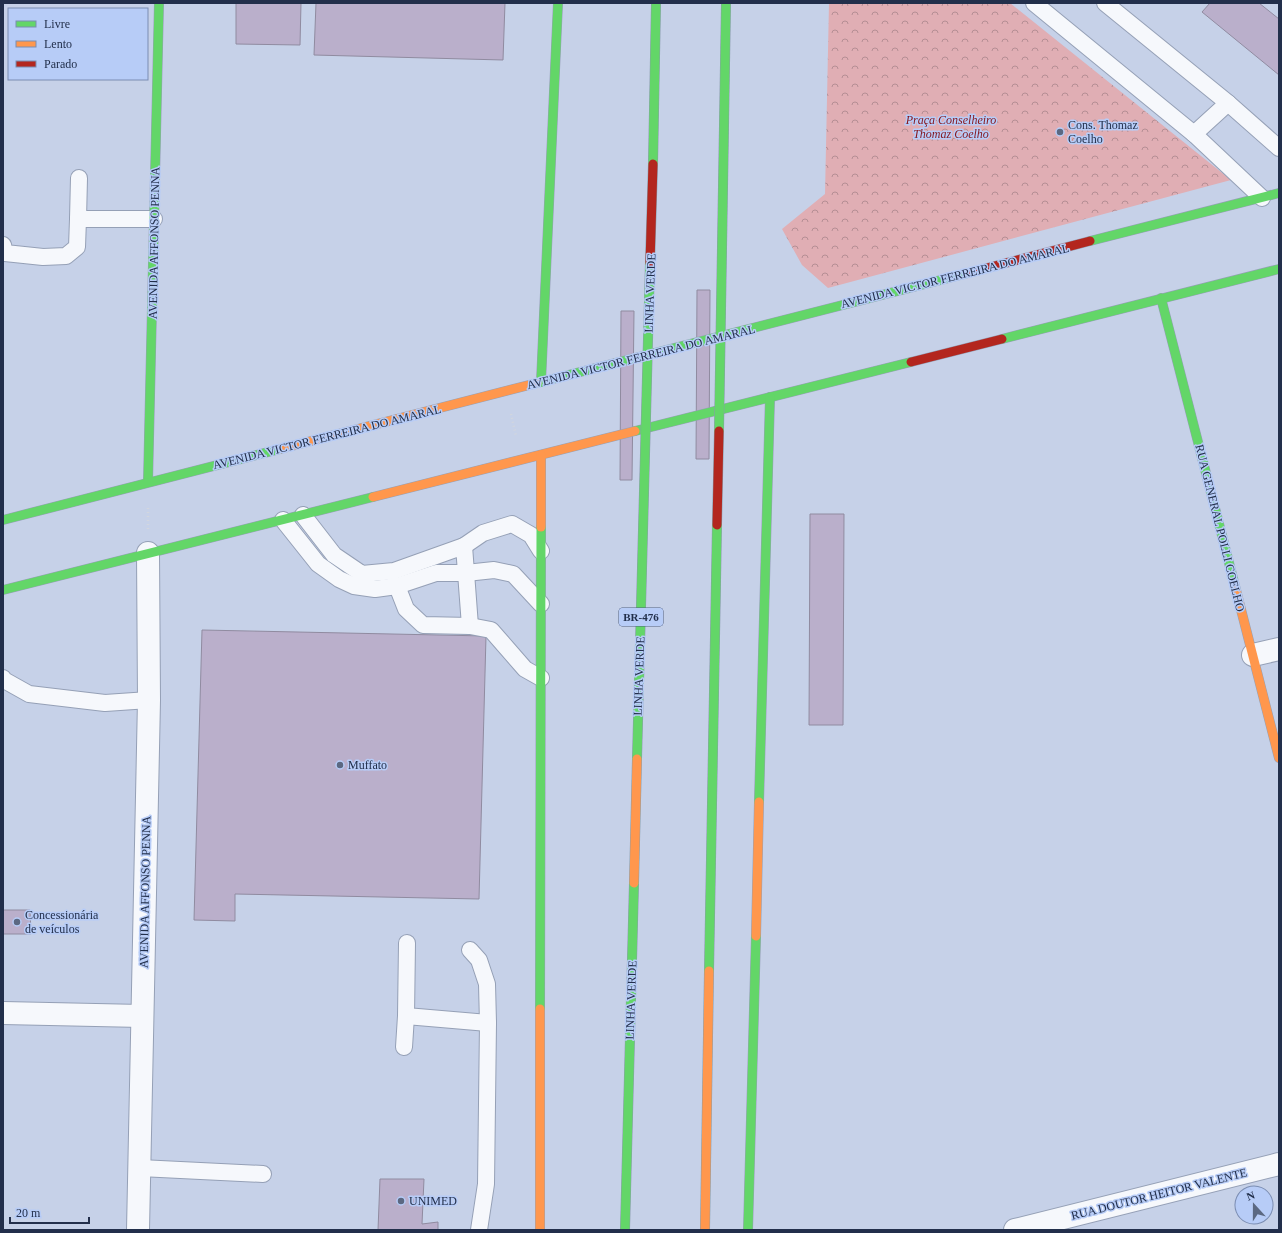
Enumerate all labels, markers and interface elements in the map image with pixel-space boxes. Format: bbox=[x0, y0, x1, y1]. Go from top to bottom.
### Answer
legend bbox=[8, 8, 148, 80]
text: Livre bbox=[44, 17, 70, 31]
text: Lento bbox=[44, 37, 72, 51]
text: Parado bbox=[44, 57, 77, 71]
park label: Praça Conselheiro Thomaz Coelho bbox=[905, 113, 996, 141]
place label: Cons. Thomaz Coelho bbox=[1068, 118, 1138, 146]
marker: Cons. Thomaz Coelho bbox=[1055, 127, 1065, 137]
street label: AVENIDA AFFONSO PENNA bbox=[146, 166, 162, 319]
street label: AVENIDA VICTOR FERREIRA DO AMARAL bbox=[839, 241, 1071, 311]
street label: LINHA VERDE bbox=[642, 253, 658, 333]
street label: AVENIDA VICTOR FERREIRA DO AMARAL bbox=[525, 322, 757, 392]
street label: AVENIDA VICTOR FERREIRA DO AMARAL bbox=[211, 402, 443, 472]
street label: RUA GENERAL POLLI COELHO bbox=[1192, 443, 1248, 613]
road number: BR-476 bbox=[619, 608, 663, 626]
street label: LINHA VERDE bbox=[631, 636, 647, 716]
place label: Muffato bbox=[348, 758, 387, 772]
marker: Muffato bbox=[335, 760, 345, 770]
street label: AVENIDA AFFONSO PENNA bbox=[137, 815, 153, 968]
place label: Concessionária de veículos bbox=[25, 908, 99, 936]
marker: Concessionária de veículos bbox=[12, 917, 22, 927]
street label: LINHA VERDE bbox=[623, 960, 639, 1040]
street label: RUA DOUTOR HEITOR VALENTE bbox=[1069, 1165, 1249, 1223]
north arrow bbox=[1234, 1185, 1274, 1225]
place label: UNIMED bbox=[409, 1194, 457, 1208]
marker: UNIMED bbox=[396, 1196, 406, 1206]
scale bar bbox=[10, 1199, 89, 1225]
text: 20 m bbox=[16, 1206, 41, 1220]

